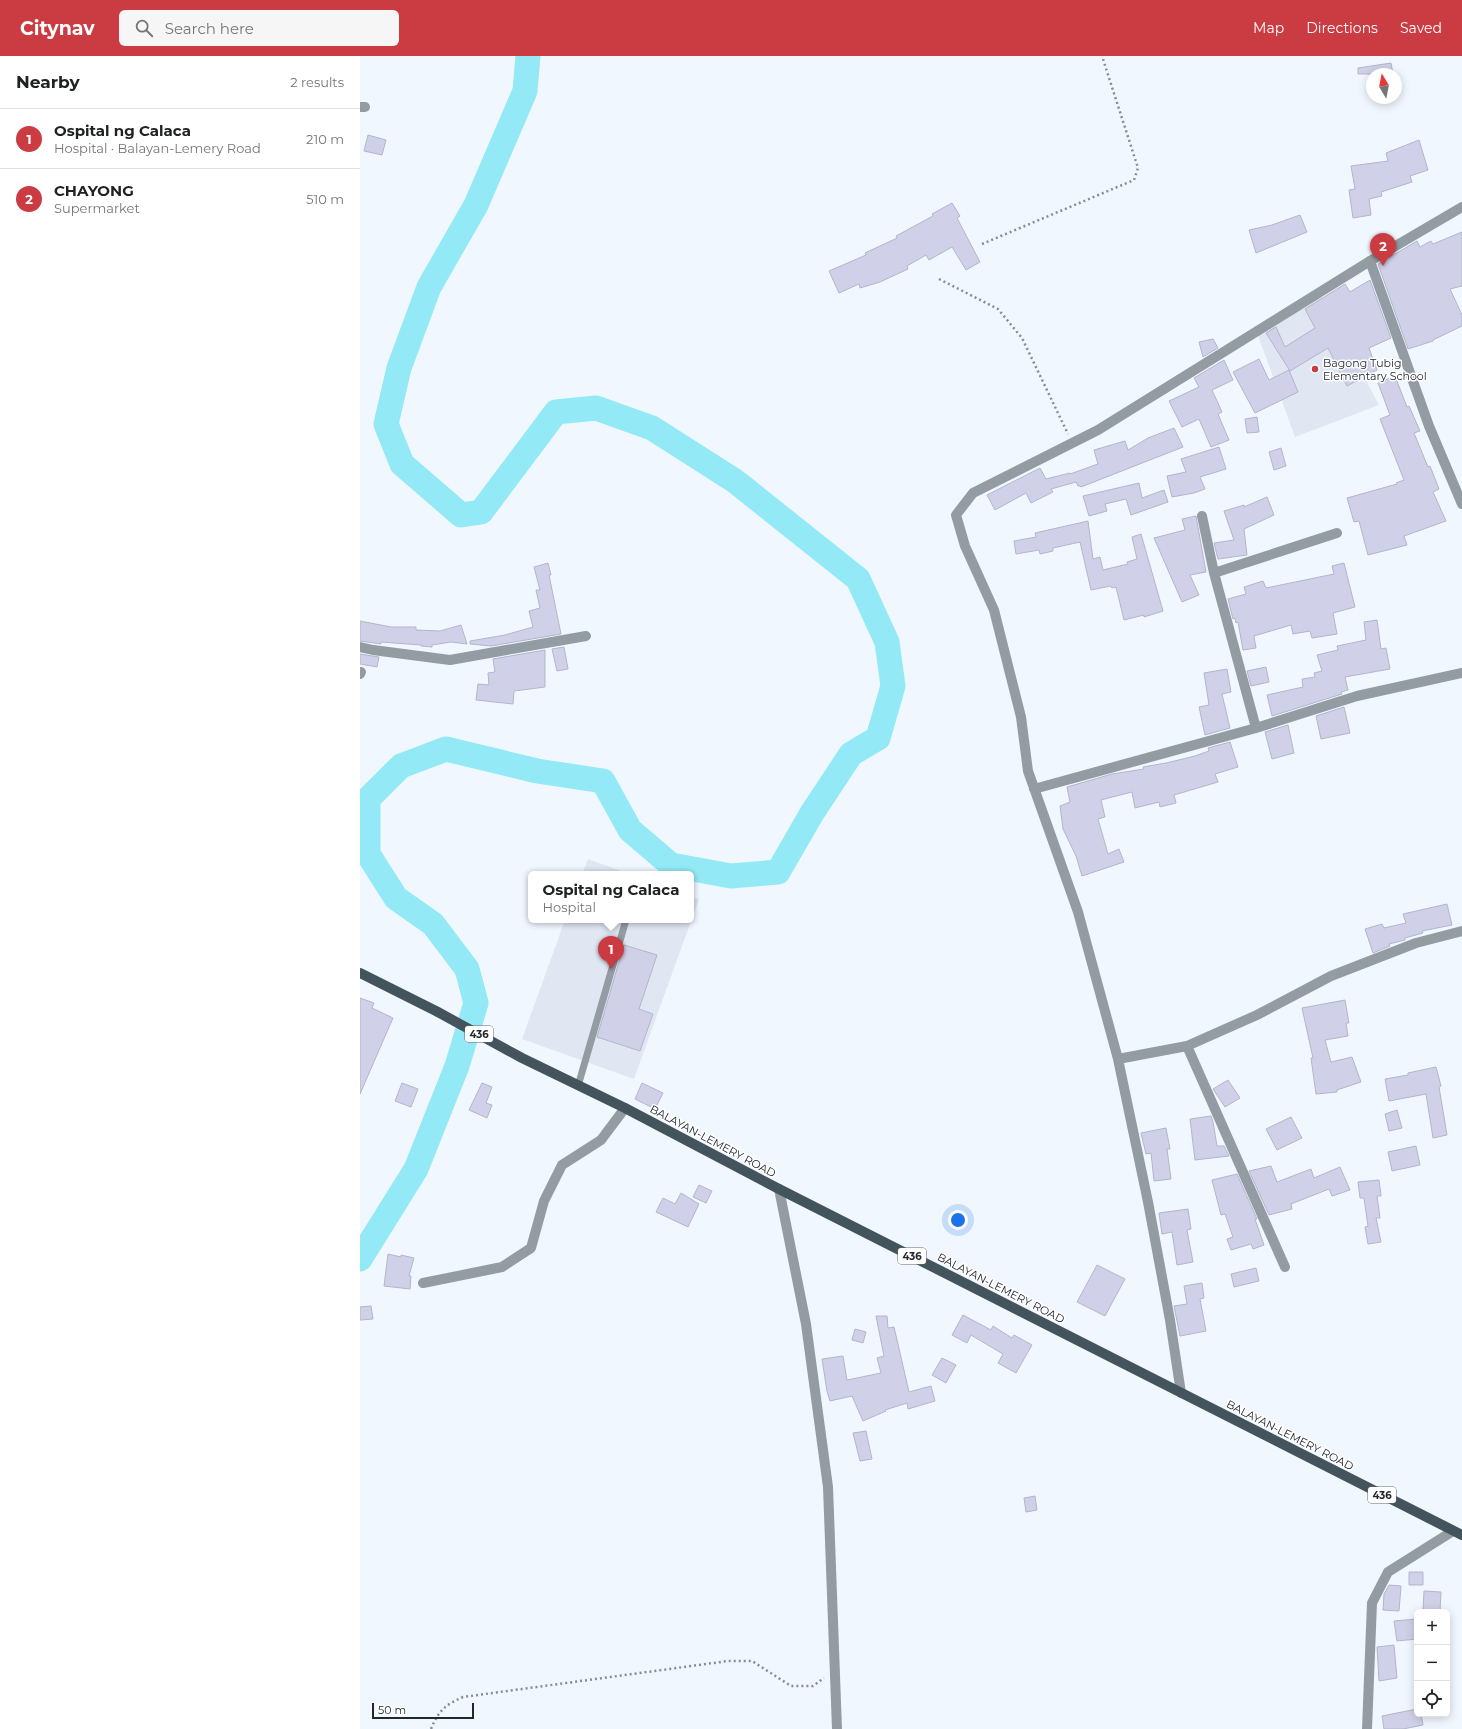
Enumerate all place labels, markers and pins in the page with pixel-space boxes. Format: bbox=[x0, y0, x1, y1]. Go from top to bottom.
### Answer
pin: 2 bbox=[1370, 233, 1396, 266]
place label: Bagong Tubig Elementary School bbox=[1323, 356, 1427, 383]
marker: Bagong Tubig Elementary School bbox=[1310, 364, 1320, 374]
pin: 1 bbox=[598, 936, 624, 969]

